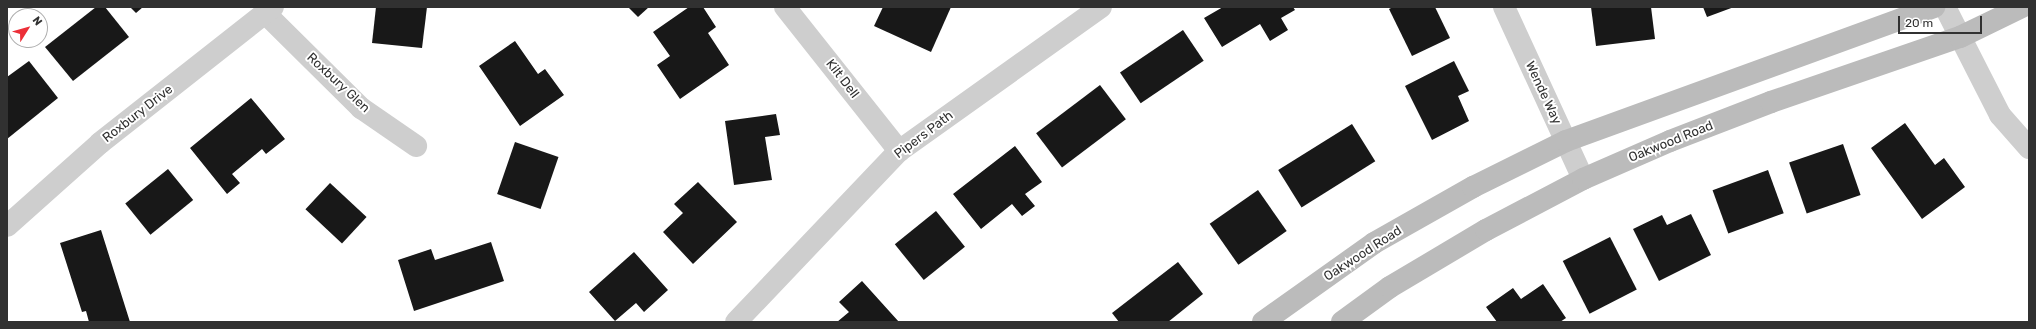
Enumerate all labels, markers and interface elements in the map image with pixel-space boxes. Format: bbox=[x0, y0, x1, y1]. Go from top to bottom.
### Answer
north arrow bbox=[8, 8, 48, 48]
scale bar bbox=[1900, 8, 1984, 34]
text: N bbox=[30, 14, 45, 28]
text: 20 m bbox=[1905, 16, 1933, 30]
street label: Roxbury Glen bbox=[303, 50, 373, 116]
street label: Kilt Dell bbox=[822, 56, 862, 102]
street label: Wende Way bbox=[1522, 59, 1564, 127]
street label: Roxbury Drive bbox=[100, 82, 176, 146]
street label: Pipers Path bbox=[892, 108, 956, 162]
street label: Oakwood Road bbox=[1627, 118, 1715, 166]
street label: Oakwood Road bbox=[1321, 223, 1405, 285]

